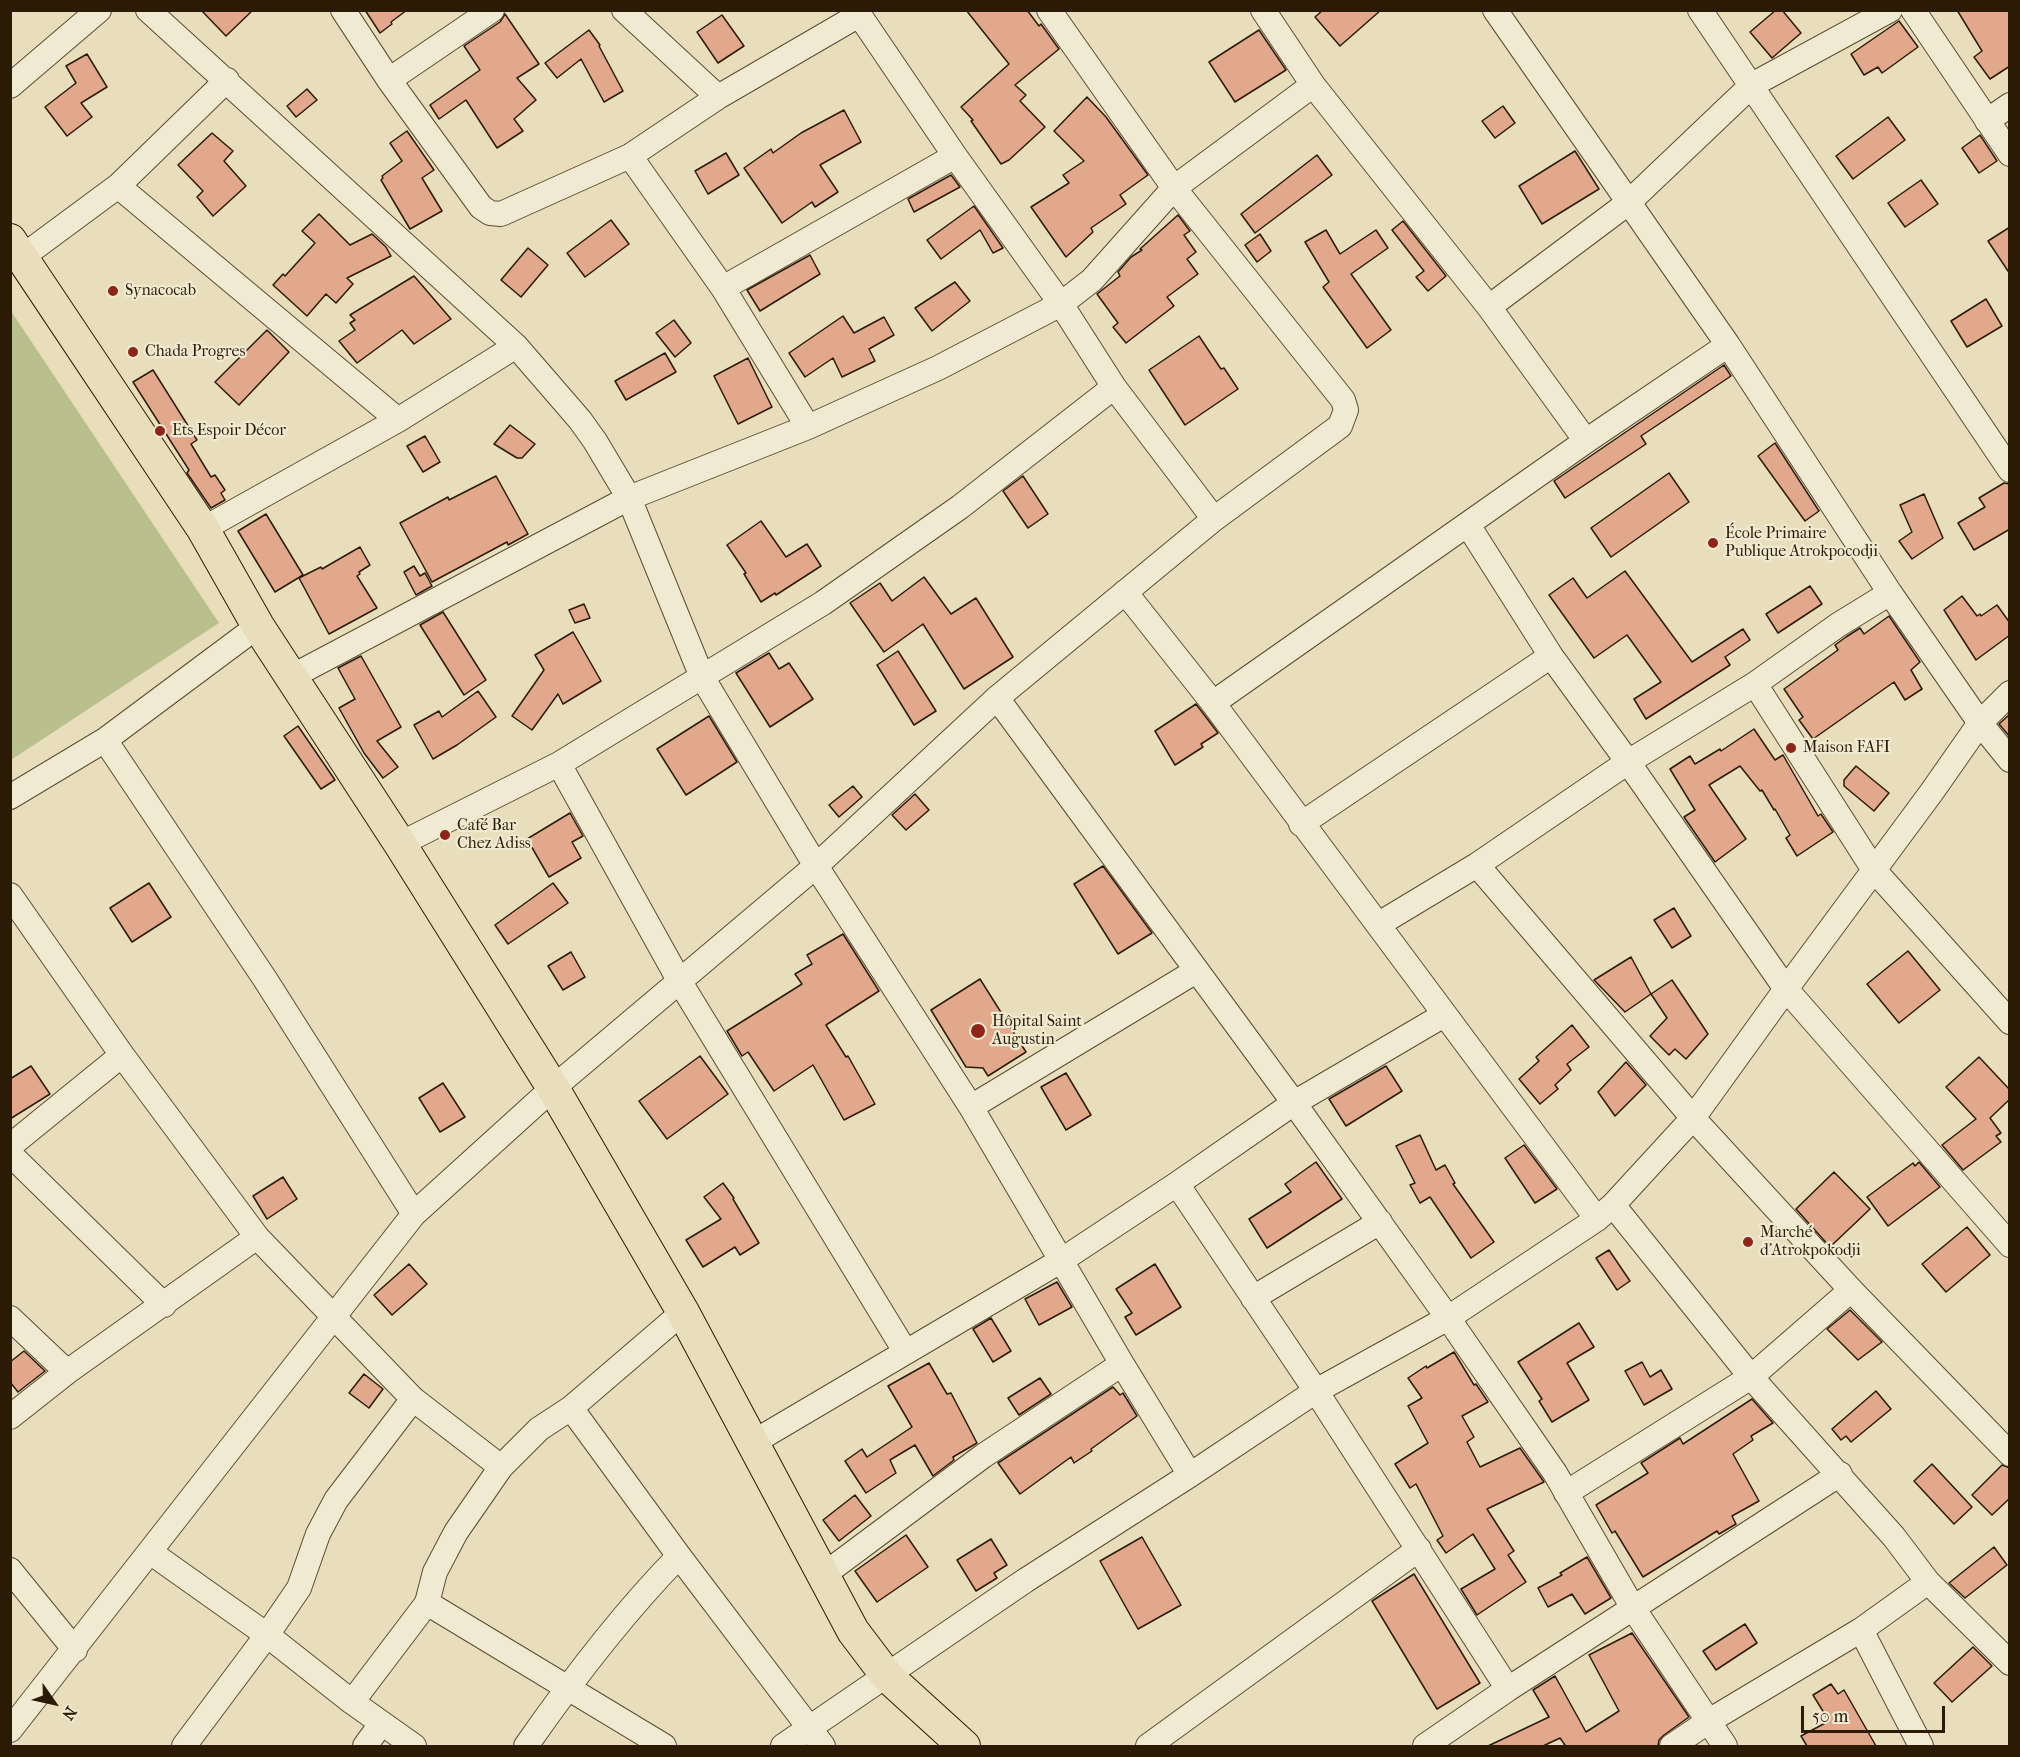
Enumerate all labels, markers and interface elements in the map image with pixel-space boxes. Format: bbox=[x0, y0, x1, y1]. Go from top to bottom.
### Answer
place label: Synacocab bbox=[125, 281, 196, 301]
marker: Synacocab bbox=[106, 284, 120, 298]
place label: Chada Progres bbox=[145, 342, 245, 362]
marker: Chada Progres bbox=[126, 345, 140, 359]
place label: Ets Espoir Décor bbox=[172, 421, 286, 441]
marker: Ets Espoir Décor bbox=[153, 424, 167, 438]
place label: École Primaire Publique Atrokpocodji bbox=[1725, 524, 1878, 562]
marker: École Primaire Publique Atrokpocodji bbox=[1706, 536, 1720, 550]
place label: Maison FAFI bbox=[1803, 738, 1890, 758]
marker: Maison FAFI bbox=[1784, 741, 1798, 755]
place label: Café Bar Chez Adiss bbox=[457, 816, 531, 854]
marker: Café Bar Chez Adiss bbox=[438, 828, 452, 842]
place label: Hôpital Saint Augustin bbox=[992, 1012, 1082, 1050]
marker: Hôpital Saint Augustin bbox=[969, 1022, 987, 1040]
place label: Marché d’Atrokpokodji bbox=[1760, 1223, 1861, 1261]
marker: Marché d’Atrokpokodji bbox=[1741, 1235, 1755, 1249]
north arrow bbox=[24, 1673, 84, 1733]
scale bar bbox=[1804, 1694, 1948, 1732]
text: N bbox=[58, 1703, 81, 1724]
text: 50 m bbox=[1812, 1706, 1848, 1727]

